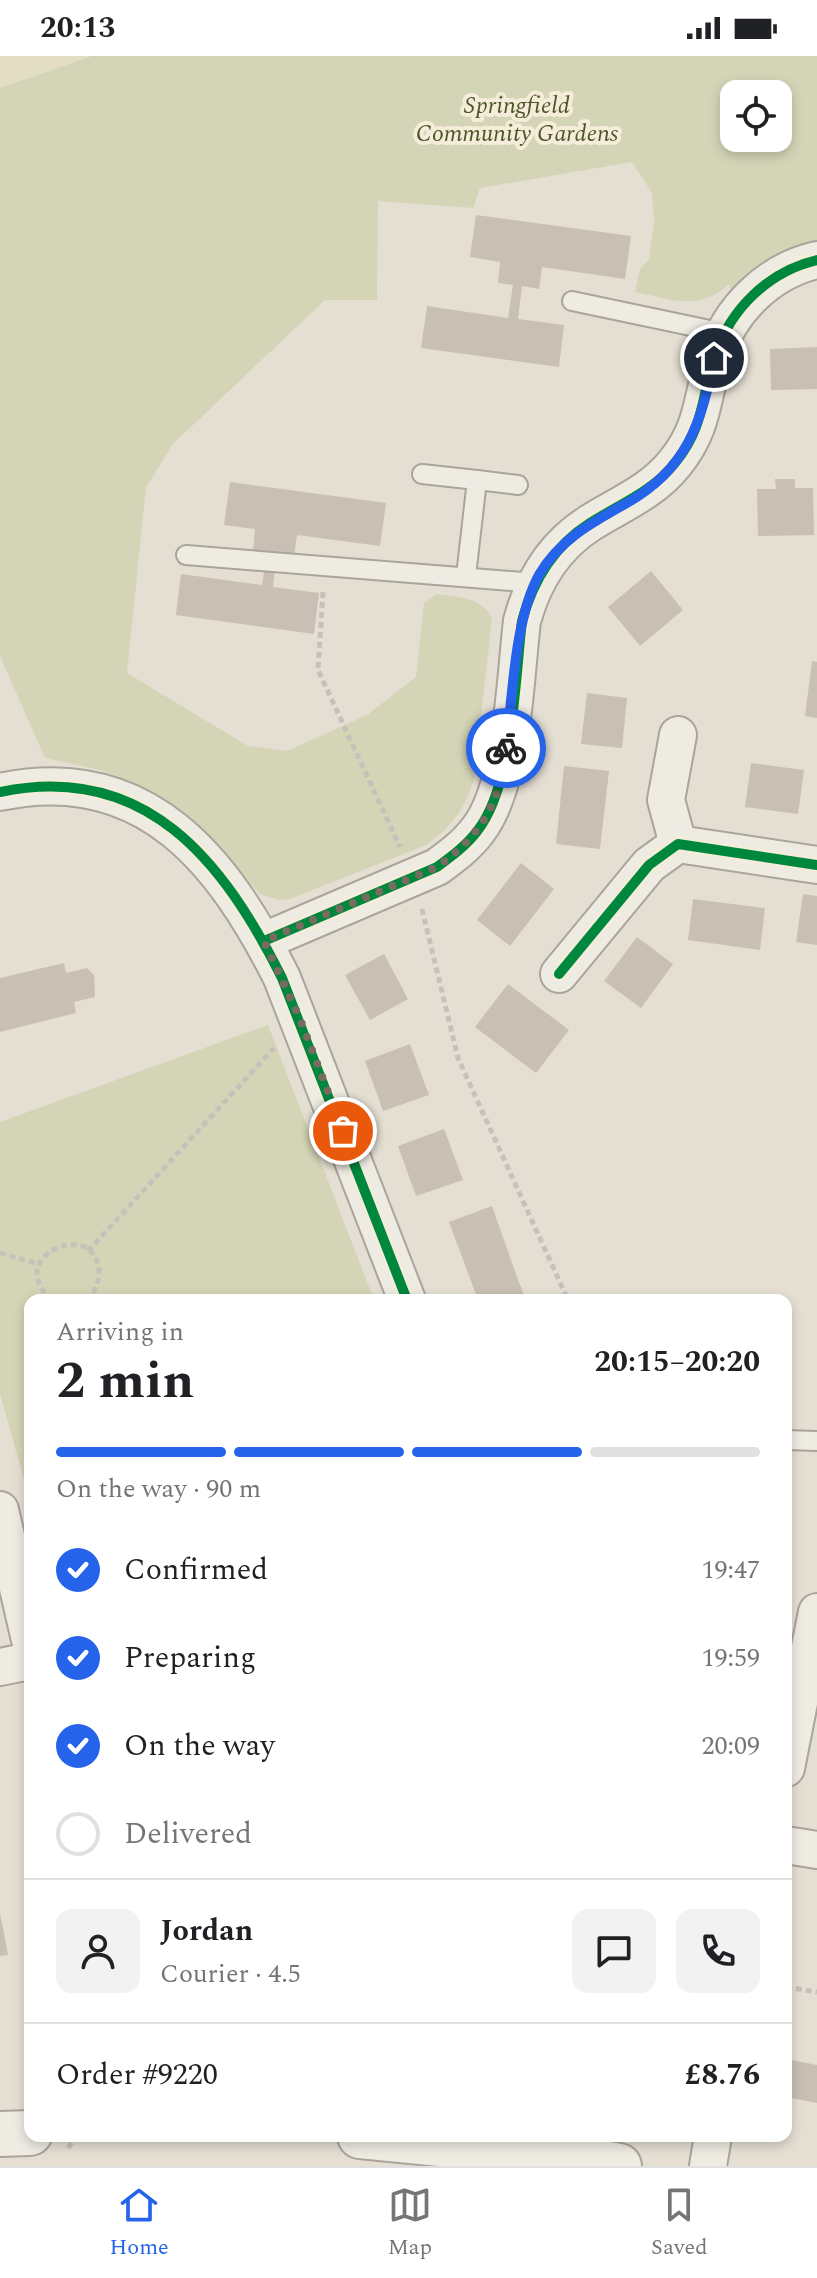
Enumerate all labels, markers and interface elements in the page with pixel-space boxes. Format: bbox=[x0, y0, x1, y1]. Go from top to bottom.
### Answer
text: 20:13 bbox=[40, 5, 115, 51]
map controls bbox=[720, 80, 792, 152]
button: locate bbox=[720, 80, 792, 152]
park label: Springfield Community Gardens bbox=[416, 88, 619, 152]
pin bbox=[680, 324, 748, 392]
icon: home bbox=[692, 336, 736, 380]
courier bbox=[466, 708, 546, 788]
icon: bike bbox=[484, 726, 528, 770]
pin bbox=[309, 1097, 377, 1165]
icon: bag bbox=[321, 1109, 365, 1153]
text: Arriving in bbox=[56, 1312, 184, 1352]
text: 20:15–20:20 bbox=[594, 1339, 760, 1385]
text: 2 min bbox=[56, 1342, 194, 1421]
text: On the way · 90 m bbox=[56, 1469, 261, 1509]
text: Confirmed bbox=[124, 1547, 268, 1593]
icon: check bbox=[56, 1548, 100, 1592]
text: 19:47 bbox=[701, 1550, 760, 1590]
text: Preparing bbox=[124, 1635, 256, 1681]
icon: check bbox=[56, 1636, 100, 1680]
text: 19:59 bbox=[701, 1638, 760, 1678]
text: On the way bbox=[124, 1723, 275, 1769]
icon: check bbox=[56, 1724, 100, 1768]
text: 20:09 bbox=[701, 1726, 760, 1766]
text: Delivered bbox=[124, 1811, 252, 1857]
text: Jordan bbox=[160, 1908, 253, 1954]
button: person bbox=[56, 1909, 140, 1993]
button: chat bbox=[572, 1909, 656, 1993]
button: phone bbox=[676, 1909, 760, 1993]
text: Courier · 4.5 bbox=[160, 1954, 301, 1994]
text: Order #9220 bbox=[56, 2052, 218, 2098]
text: £8.76 bbox=[685, 2052, 760, 2098]
tab: Home bbox=[109, 2183, 169, 2264]
tab: Map bbox=[388, 2183, 432, 2264]
tab: Saved bbox=[651, 2183, 707, 2264]

